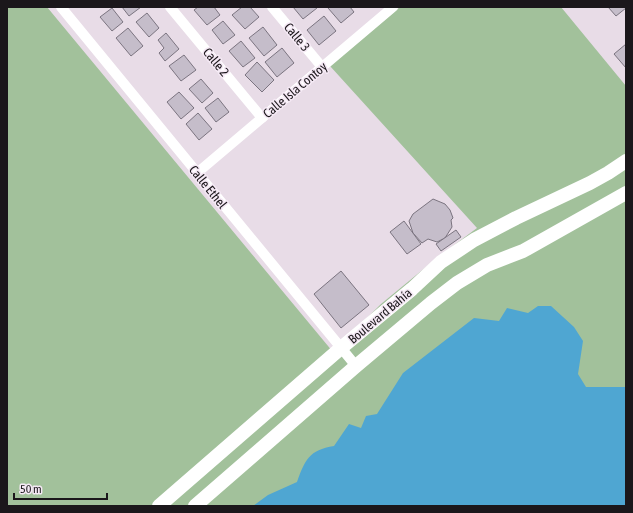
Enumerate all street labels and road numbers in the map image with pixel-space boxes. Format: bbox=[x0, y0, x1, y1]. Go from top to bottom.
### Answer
street label: Calle 3 bbox=[281, 20, 313, 54]
street label: Calle 2 bbox=[200, 45, 232, 79]
street label: Calle Isla Contoy bbox=[260, 59, 330, 121]
street label: Calle Ethel bbox=[186, 162, 230, 212]
street label: Boulevard Bahía bbox=[345, 285, 415, 347]

